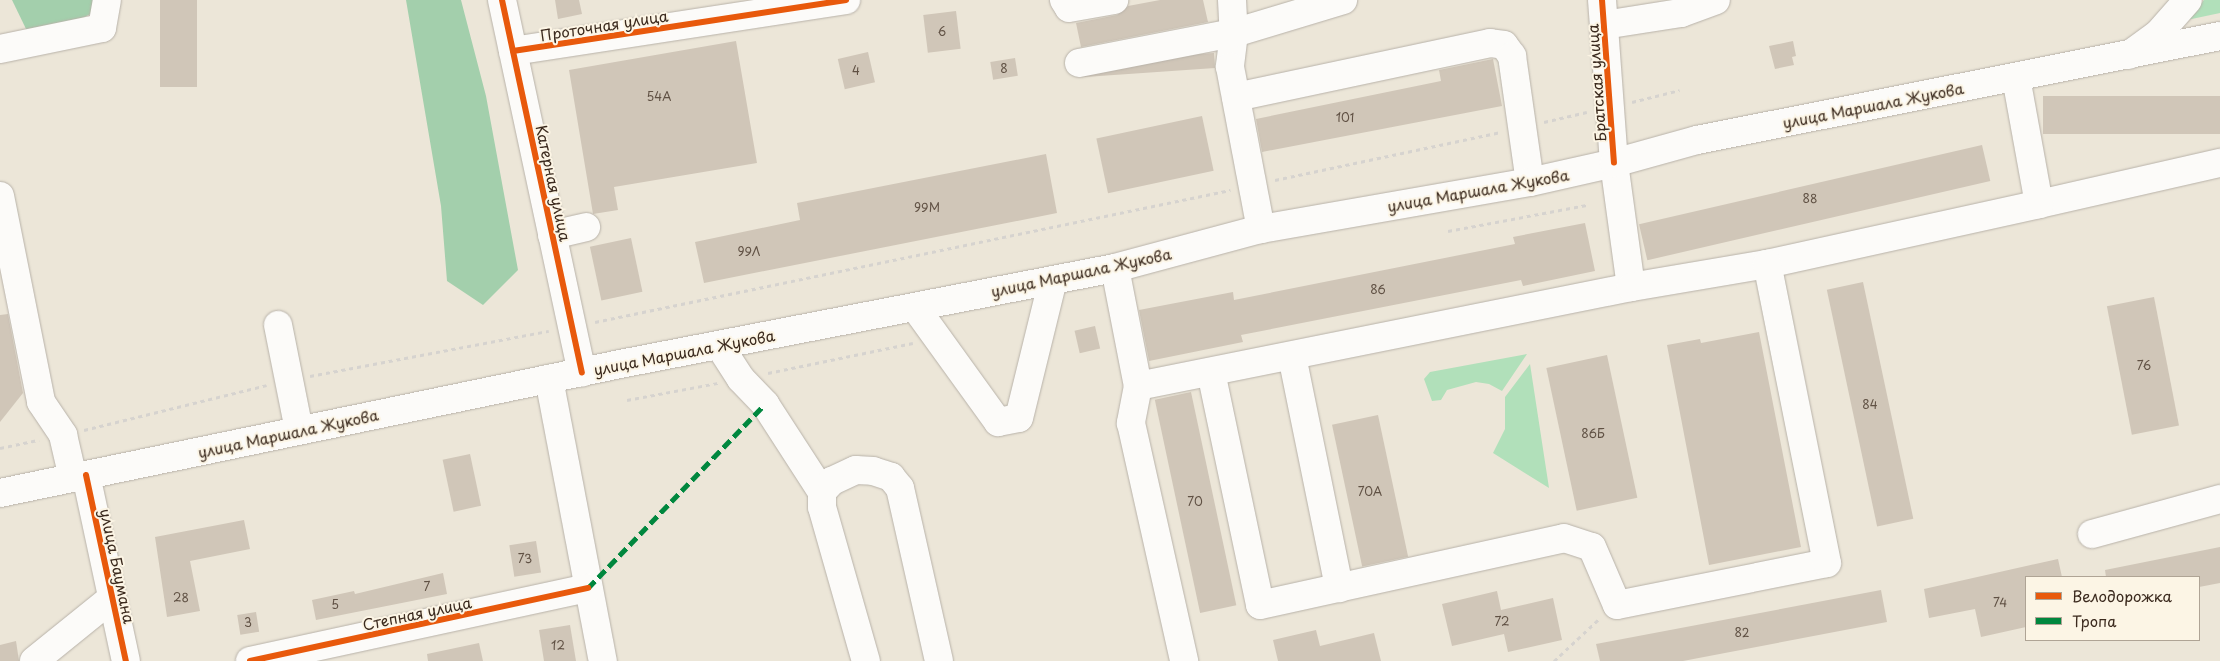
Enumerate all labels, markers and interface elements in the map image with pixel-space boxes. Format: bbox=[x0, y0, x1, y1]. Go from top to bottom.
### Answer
street label: Проточная улица bbox=[538, 6, 670, 44]
street label: Братская улица bbox=[1583, 23, 1609, 143]
house number: 6 bbox=[938, 25, 946, 39]
house number: 8 bbox=[1000, 62, 1008, 76]
house number: 4 bbox=[852, 64, 860, 78]
street label: улица Маршала Жукова bbox=[1780, 78, 1966, 132]
house number: 54А bbox=[647, 90, 671, 104]
house number: 101 bbox=[1336, 111, 1354, 125]
street label: Катерная улица bbox=[533, 123, 575, 243]
street label: улица Маршала Жукова bbox=[1385, 165, 1571, 215]
house number: 88 bbox=[1803, 192, 1817, 206]
house number: 99М bbox=[914, 201, 940, 215]
street label: улица Маршала Жукова bbox=[988, 244, 1174, 300]
house number: 99Л bbox=[738, 245, 760, 259]
house number: 86 bbox=[1370, 283, 1386, 297]
street label: улица Маршала Жукова bbox=[591, 325, 777, 379]
house number: 76 bbox=[2137, 359, 2151, 373]
house number: 84 bbox=[1862, 398, 1878, 412]
street label: улица Маршала Жукова bbox=[195, 405, 381, 461]
house number: 86Б bbox=[1581, 427, 1605, 441]
house number: 70А bbox=[1358, 485, 1382, 499]
house number: 70 bbox=[1187, 495, 1203, 509]
street label: улица Баумана bbox=[97, 507, 139, 625]
house number: 73 bbox=[518, 552, 532, 566]
legend bbox=[2025, 576, 2200, 641]
house number: 7 bbox=[424, 580, 430, 594]
text: Велодорожка bbox=[2072, 584, 2172, 607]
house number: 28 bbox=[173, 591, 189, 605]
street label: Степная улица bbox=[360, 593, 474, 633]
house number: 74 bbox=[1993, 596, 2007, 610]
house number: 5 bbox=[331, 598, 339, 612]
text: Тропа bbox=[2072, 609, 2117, 632]
house number: 72 bbox=[1494, 615, 1510, 629]
house number: 3 bbox=[244, 616, 252, 630]
house number: 82 bbox=[1735, 626, 1749, 640]
house number: 12 bbox=[551, 639, 565, 653]

